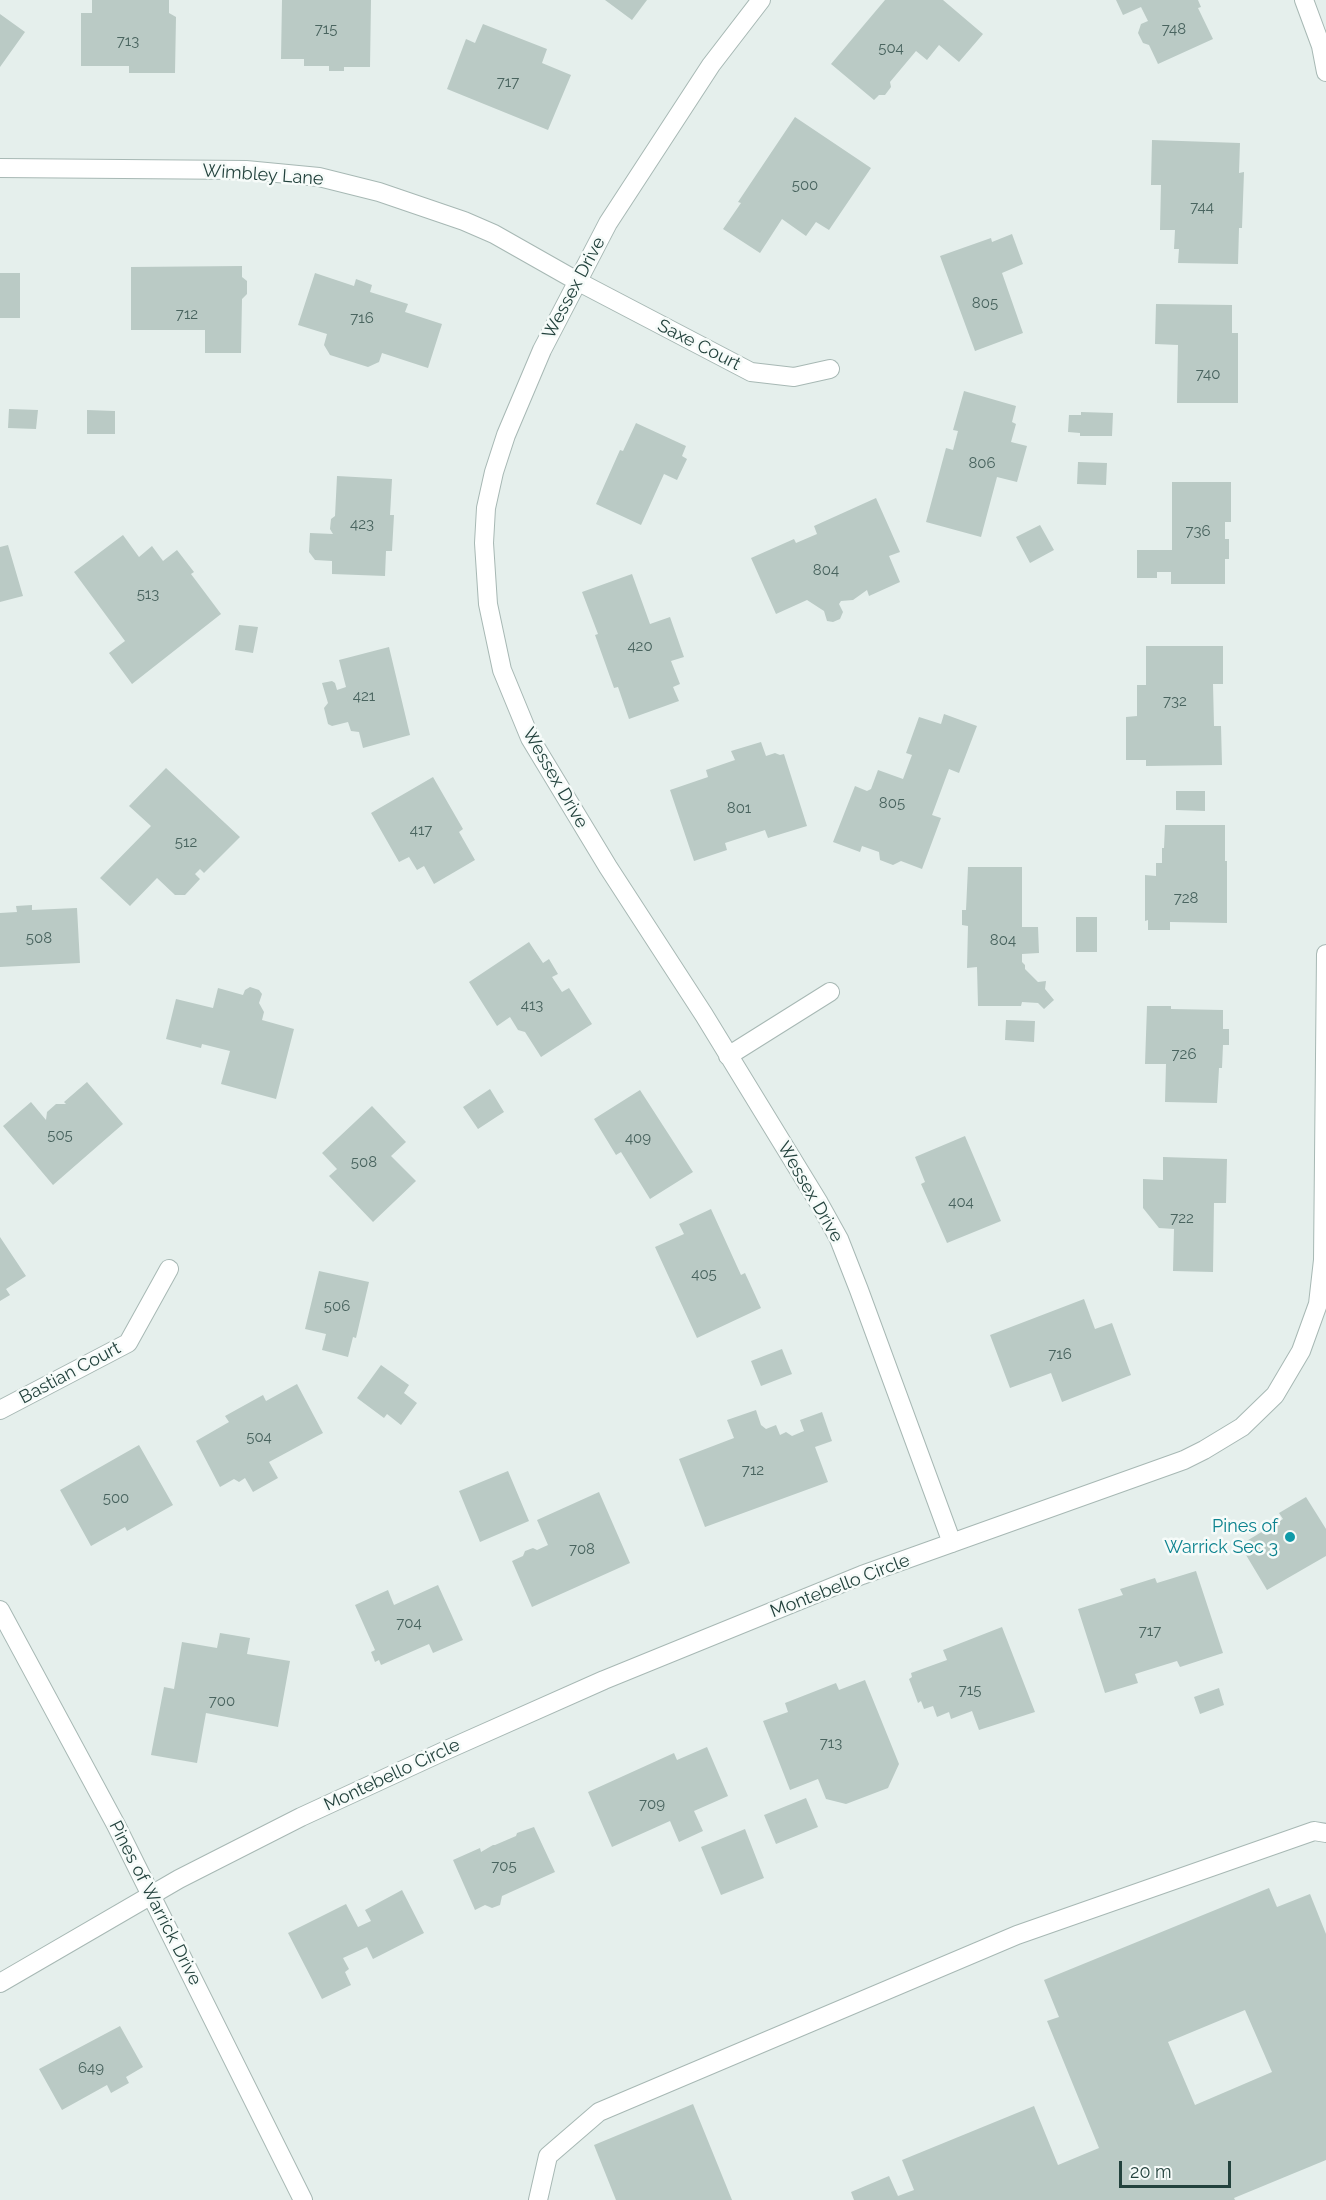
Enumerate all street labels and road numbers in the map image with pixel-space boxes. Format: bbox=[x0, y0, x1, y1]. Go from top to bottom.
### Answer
street label: Wimbley Lane bbox=[202, 160, 324, 190]
street label: Wessex Drive bbox=[538, 233, 610, 343]
street label: Saxe Court bbox=[654, 315, 744, 375]
street label: Wessex Drive bbox=[518, 724, 592, 832]
street label: Wessex Drive bbox=[773, 1138, 847, 1246]
street label: Bastian Court bbox=[16, 1337, 124, 1409]
street label: Montebello Circle bbox=[767, 1549, 913, 1623]
street label: Montebello Circle bbox=[321, 1734, 463, 1816]
street label: Pines of Warrick Drive bbox=[104, 1817, 206, 1989]

